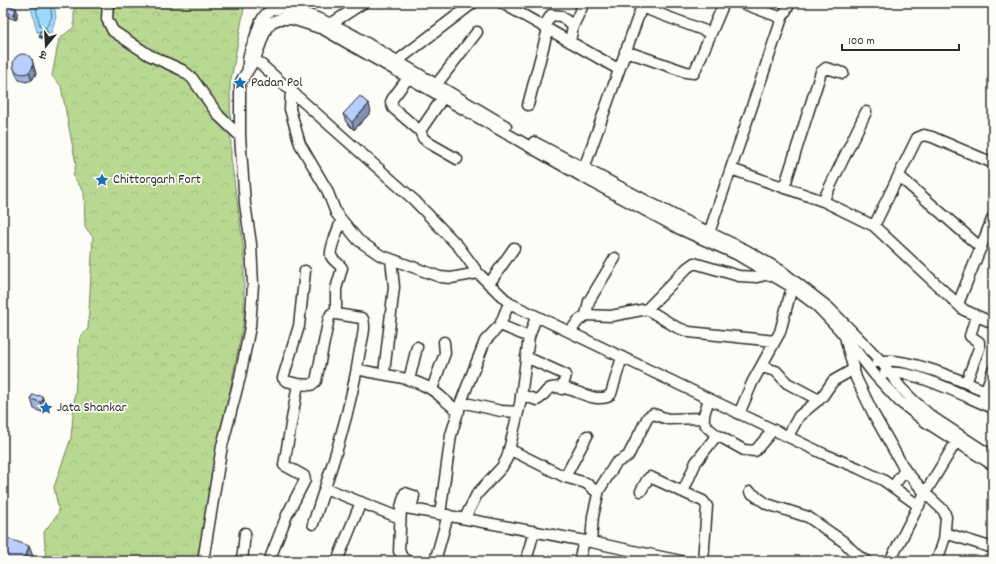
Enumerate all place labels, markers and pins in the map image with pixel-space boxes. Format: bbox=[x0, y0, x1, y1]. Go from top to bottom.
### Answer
place label: Padan Pol bbox=[251, 73, 303, 93]
place icon: Padan Pol bbox=[232, 75, 248, 91]
place label: Chittorgarh Fort bbox=[113, 170, 201, 190]
place icon: Chittorgarh Fort bbox=[94, 172, 110, 188]
place label: Jata Shankar bbox=[57, 398, 128, 418]
place icon: Jata Shankar bbox=[38, 400, 54, 416]

